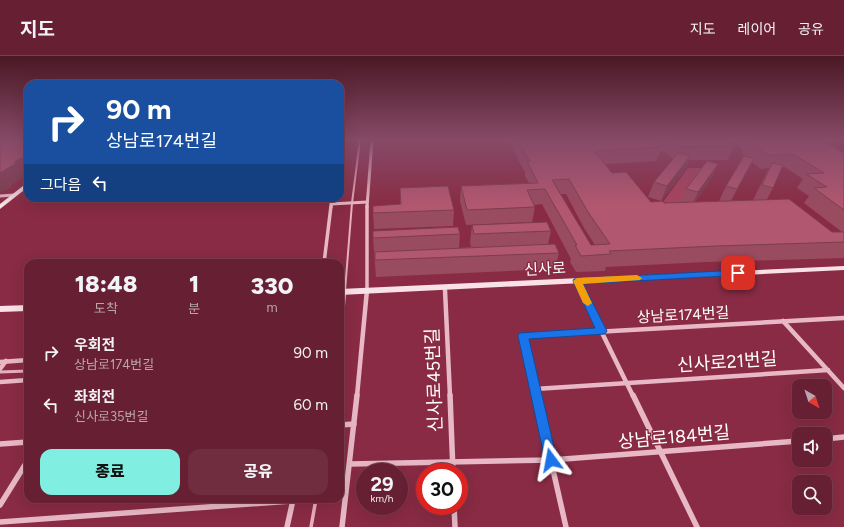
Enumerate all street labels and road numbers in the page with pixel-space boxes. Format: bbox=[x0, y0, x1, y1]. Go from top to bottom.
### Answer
street label: 신사로 bbox=[524, 259, 566, 279]
street label: 상남로174번길 bbox=[636, 304, 730, 326]
street label: 신사로45번길 bbox=[421, 327, 447, 433]
street label: 신사로21번길 bbox=[676, 348, 778, 376]
street label: 상남로184번길 bbox=[617, 421, 731, 453]

